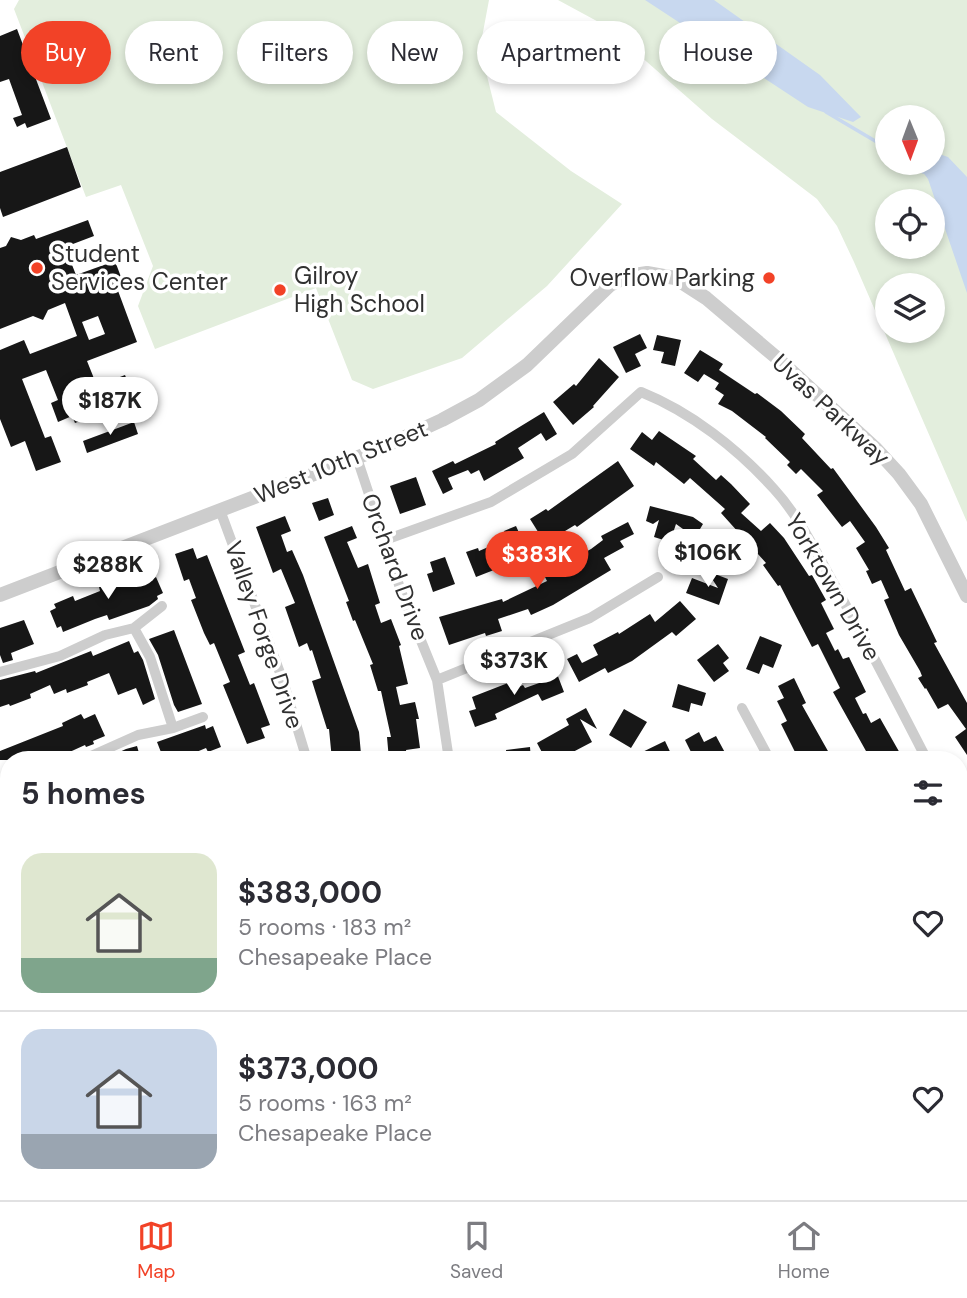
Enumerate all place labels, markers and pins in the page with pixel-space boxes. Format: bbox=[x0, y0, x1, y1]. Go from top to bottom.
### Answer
place label: Student Services Center bbox=[51, 238, 228, 297]
marker: Student Services Center bbox=[29, 260, 45, 276]
place label: Gilroy High School bbox=[294, 260, 425, 319]
place label: Overflow Parking bbox=[570, 262, 755, 293]
marker: Overflow Parking bbox=[761, 270, 777, 286]
marker: Gilroy High School bbox=[272, 282, 288, 298]
pin: $187K bbox=[61, 378, 159, 437]
pin: $106K bbox=[659, 530, 757, 589]
pin: $383K bbox=[488, 532, 586, 591]
pin: $288K bbox=[59, 542, 157, 601]
pin: $373K bbox=[465, 638, 563, 697]

